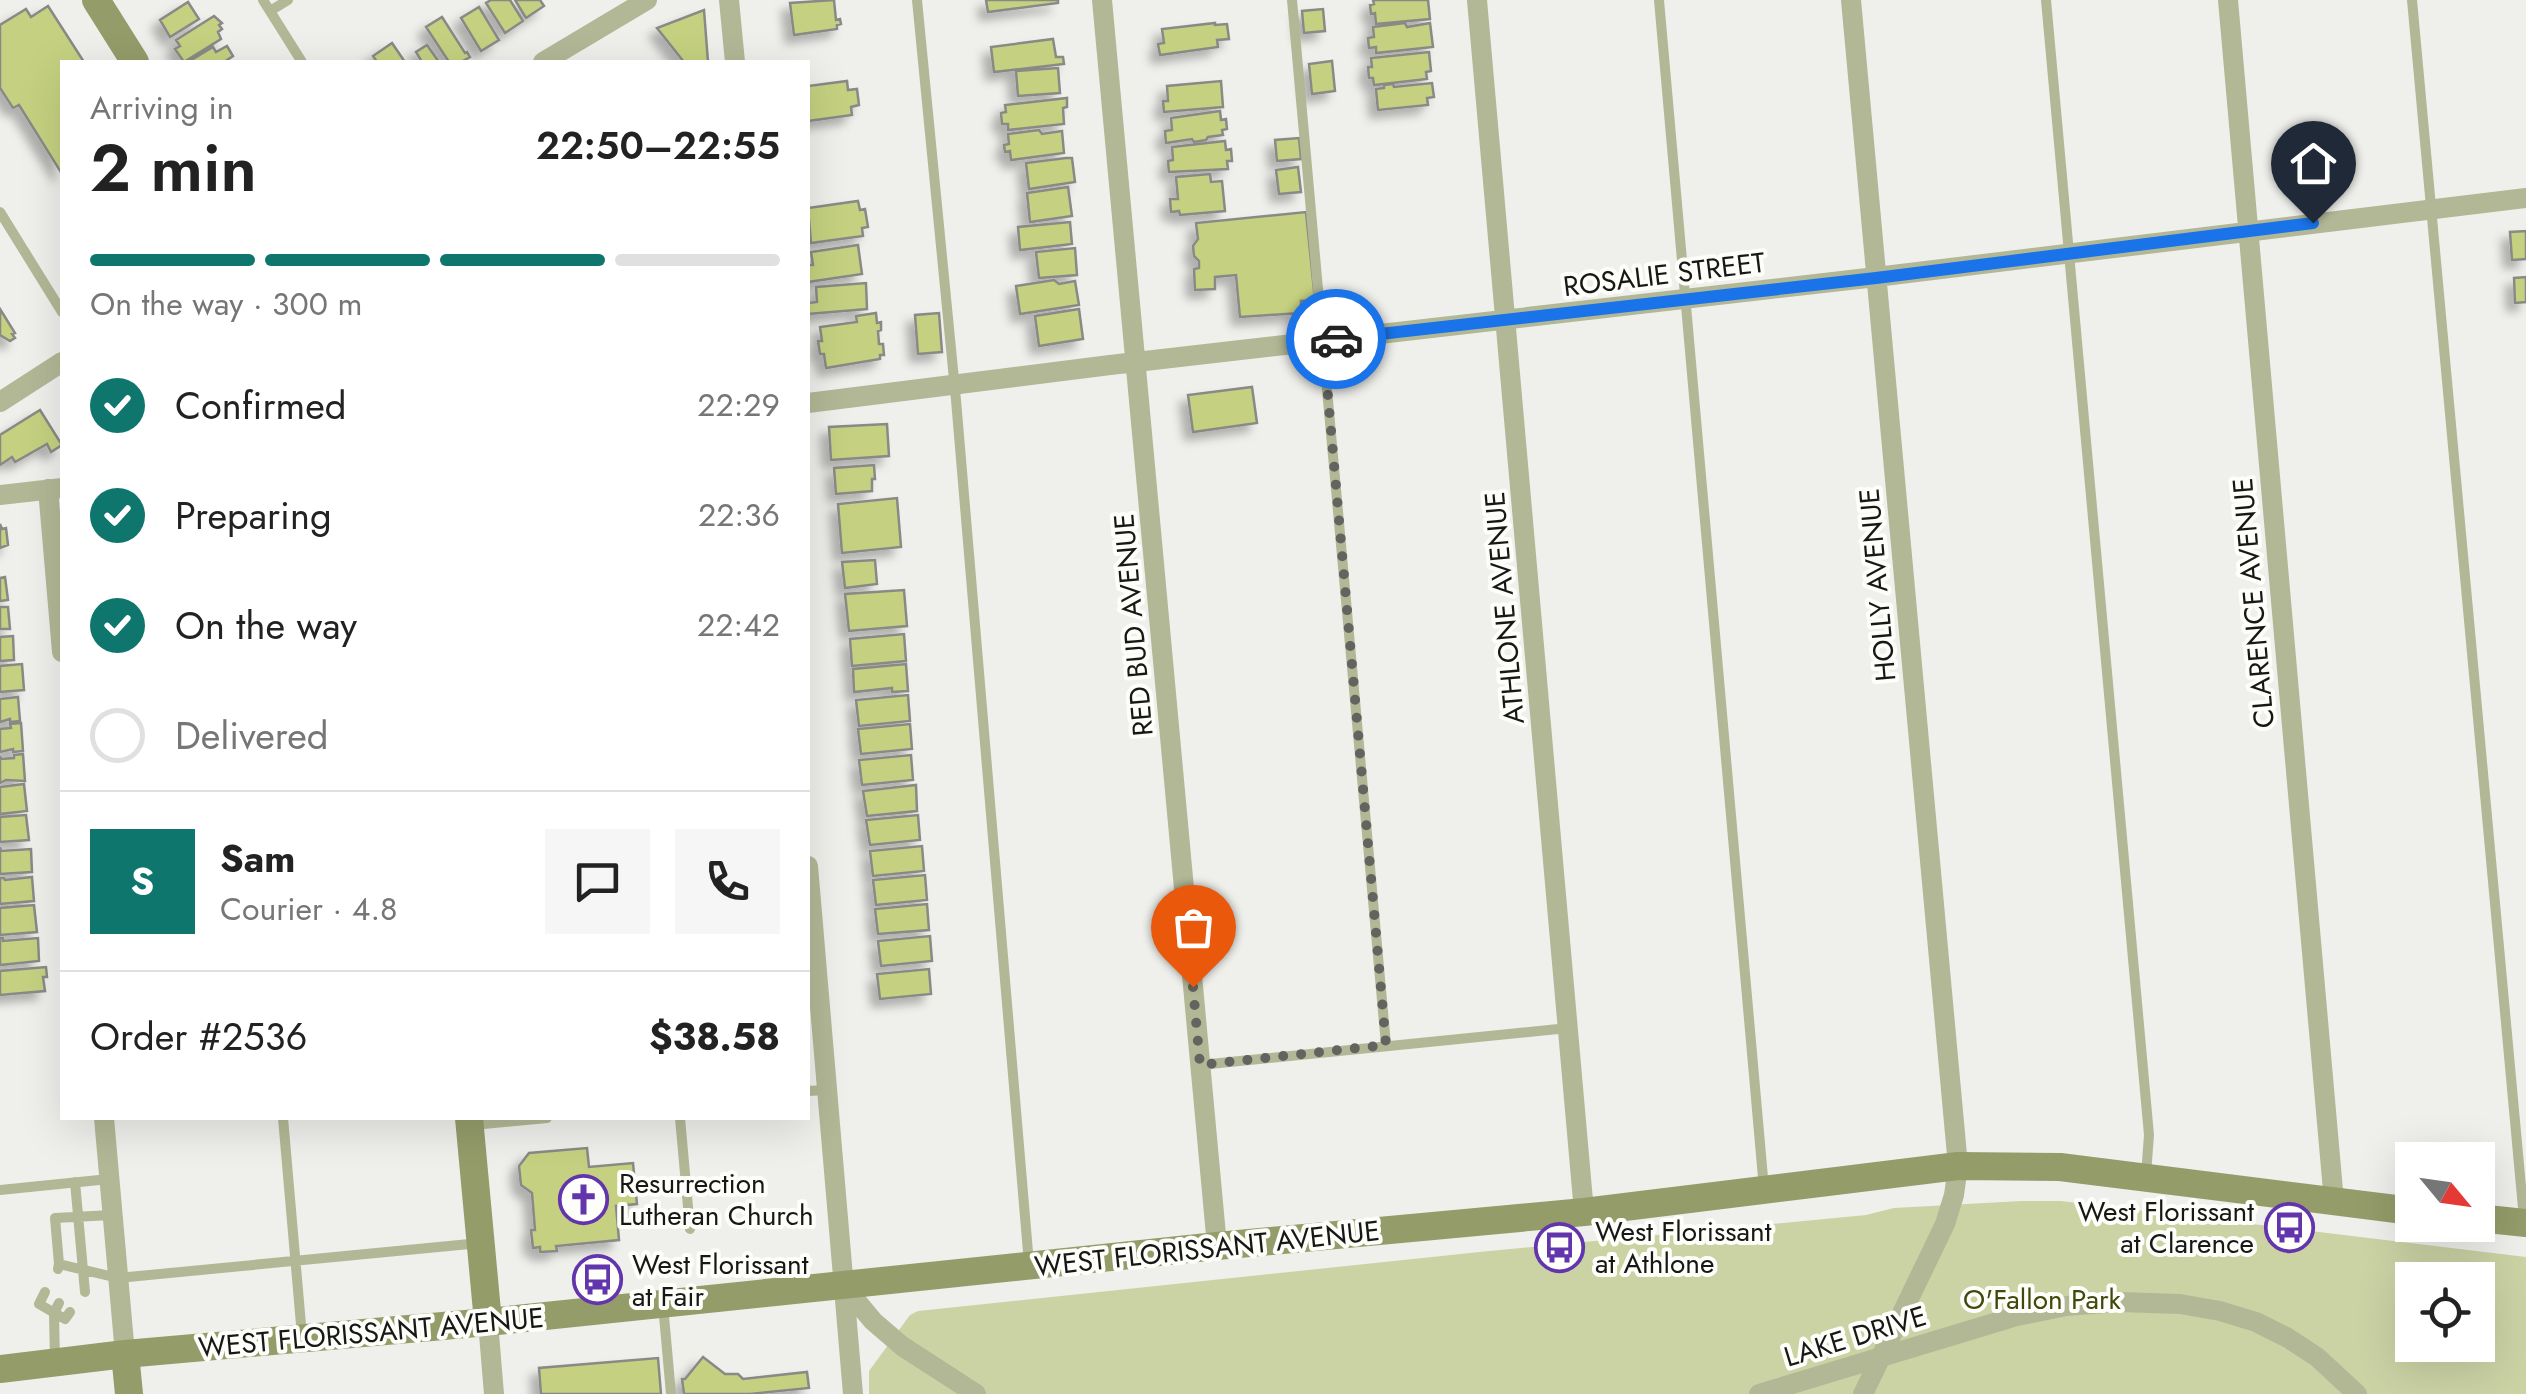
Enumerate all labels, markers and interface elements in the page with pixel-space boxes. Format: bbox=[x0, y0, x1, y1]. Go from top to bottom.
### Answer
text: Arriving in bbox=[90, 85, 234, 131]
text: 22:50–22:55 bbox=[536, 118, 780, 173]
text: 2 min bbox=[90, 121, 257, 215]
pin bbox=[2271, 121, 2356, 224]
icon: home bbox=[2286, 136, 2341, 191]
street label: ROSALIE STREET bbox=[1561, 242, 1767, 307]
text: On the way · 300 m bbox=[90, 281, 363, 327]
courier bbox=[1286, 289, 1386, 389]
icon: car bbox=[1309, 312, 1364, 367]
icon: check bbox=[90, 378, 145, 433]
text: Confirmed bbox=[175, 378, 346, 433]
text: 22:29 bbox=[697, 382, 780, 428]
street label: CLARENCE AVENUE bbox=[2222, 476, 2285, 730]
street label: HOLLY AVENUE bbox=[1849, 487, 1906, 683]
icon: check bbox=[90, 488, 145, 543]
text: Preparing bbox=[175, 488, 332, 543]
street label: ATHLONE AVENUE bbox=[1474, 490, 1535, 726]
text: 22:36 bbox=[698, 492, 780, 538]
street label: RED BUD AVENUE bbox=[1103, 512, 1164, 738]
icon: check bbox=[90, 598, 145, 653]
text: On the way bbox=[175, 598, 357, 653]
text: 22:42 bbox=[697, 602, 780, 648]
text: Delivered bbox=[175, 708, 328, 763]
button: chat bbox=[545, 829, 650, 934]
button: phone bbox=[675, 829, 780, 934]
text: Sam bbox=[220, 831, 295, 886]
text: S bbox=[131, 854, 154, 909]
pin bbox=[1151, 885, 1236, 988]
text: Courier · 4.8 bbox=[220, 886, 397, 932]
icon: bag bbox=[1166, 900, 1221, 955]
text: Order #2536 bbox=[90, 1009, 307, 1064]
text: $38.58 bbox=[649, 1009, 780, 1064]
north arrow bbox=[2395, 1142, 2495, 1242]
map controls bbox=[2395, 1142, 2495, 1362]
place label: Resurrection Lutheran Church bbox=[619, 1163, 814, 1236]
church icon: Resurrection Lutheran Church bbox=[558, 1173, 610, 1225]
place label: West Florissant at Clarence bbox=[2078, 1191, 2254, 1264]
bus stop icon: West Florissant at Clarence bbox=[2263, 1201, 2315, 1253]
street label: WEST FLORISSANT AVENUE bbox=[1032, 1210, 1382, 1287]
place label: West Florissant at Athlone bbox=[1595, 1211, 1772, 1284]
bus stop icon: West Florissant at Athlone bbox=[1534, 1221, 1586, 1273]
place label: West Florissant at Fair bbox=[632, 1244, 809, 1317]
bus stop icon: West Florissant at Fair bbox=[571, 1254, 623, 1306]
button: locate bbox=[2395, 1262, 2495, 1362]
park label: O'Fallon Park bbox=[1963, 1279, 2122, 1320]
street label: LAKE DRIVE bbox=[1779, 1295, 1931, 1378]
street label: WEST FLORISSANT AVENUE bbox=[197, 1297, 546, 1368]

